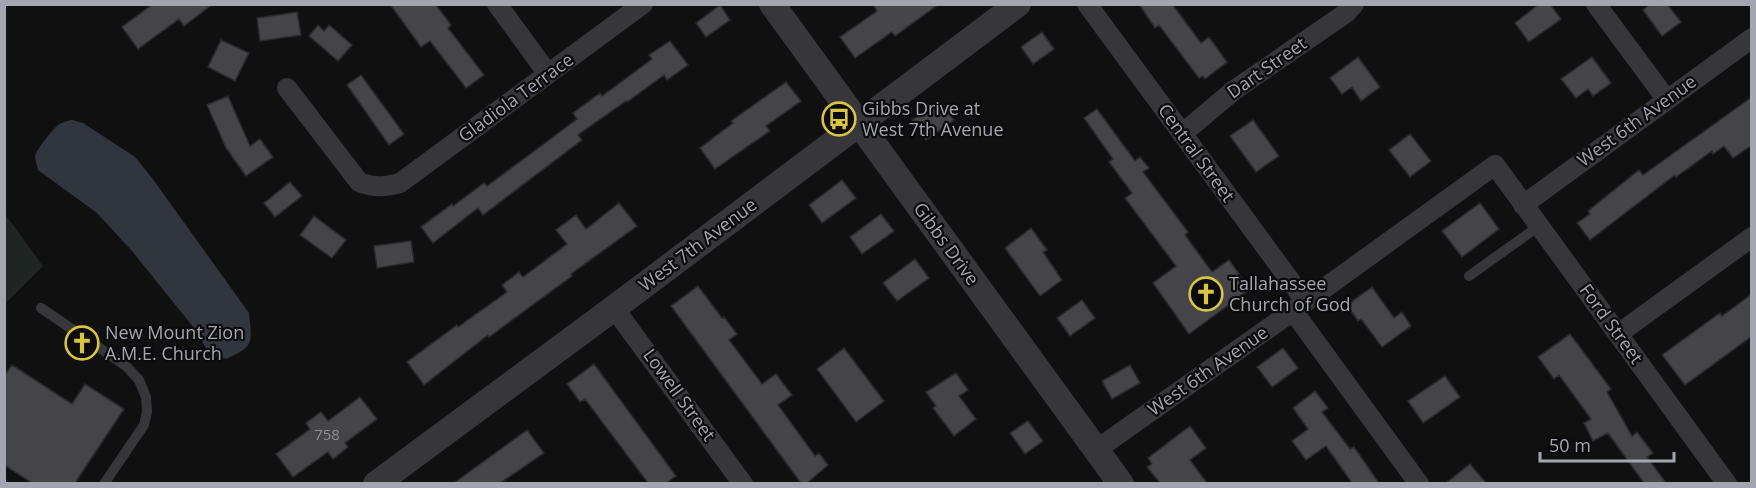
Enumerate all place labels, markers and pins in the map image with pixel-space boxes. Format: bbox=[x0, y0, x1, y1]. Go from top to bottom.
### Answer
place label: Gibbs Drive at West 7th Avenue bbox=[862, 96, 1004, 141]
bus stop icon: Gibbs Drive at West 7th Avenue bbox=[821, 101, 857, 137]
place label: Tallahassee Church of God bbox=[1229, 271, 1351, 316]
church icon: Tallahassee Church of God bbox=[1188, 276, 1224, 312]
place label: New Mount Zion A.M.E. Church bbox=[105, 320, 244, 365]
church icon: New Mount Zion A.M.E. Church bbox=[64, 325, 100, 361]

